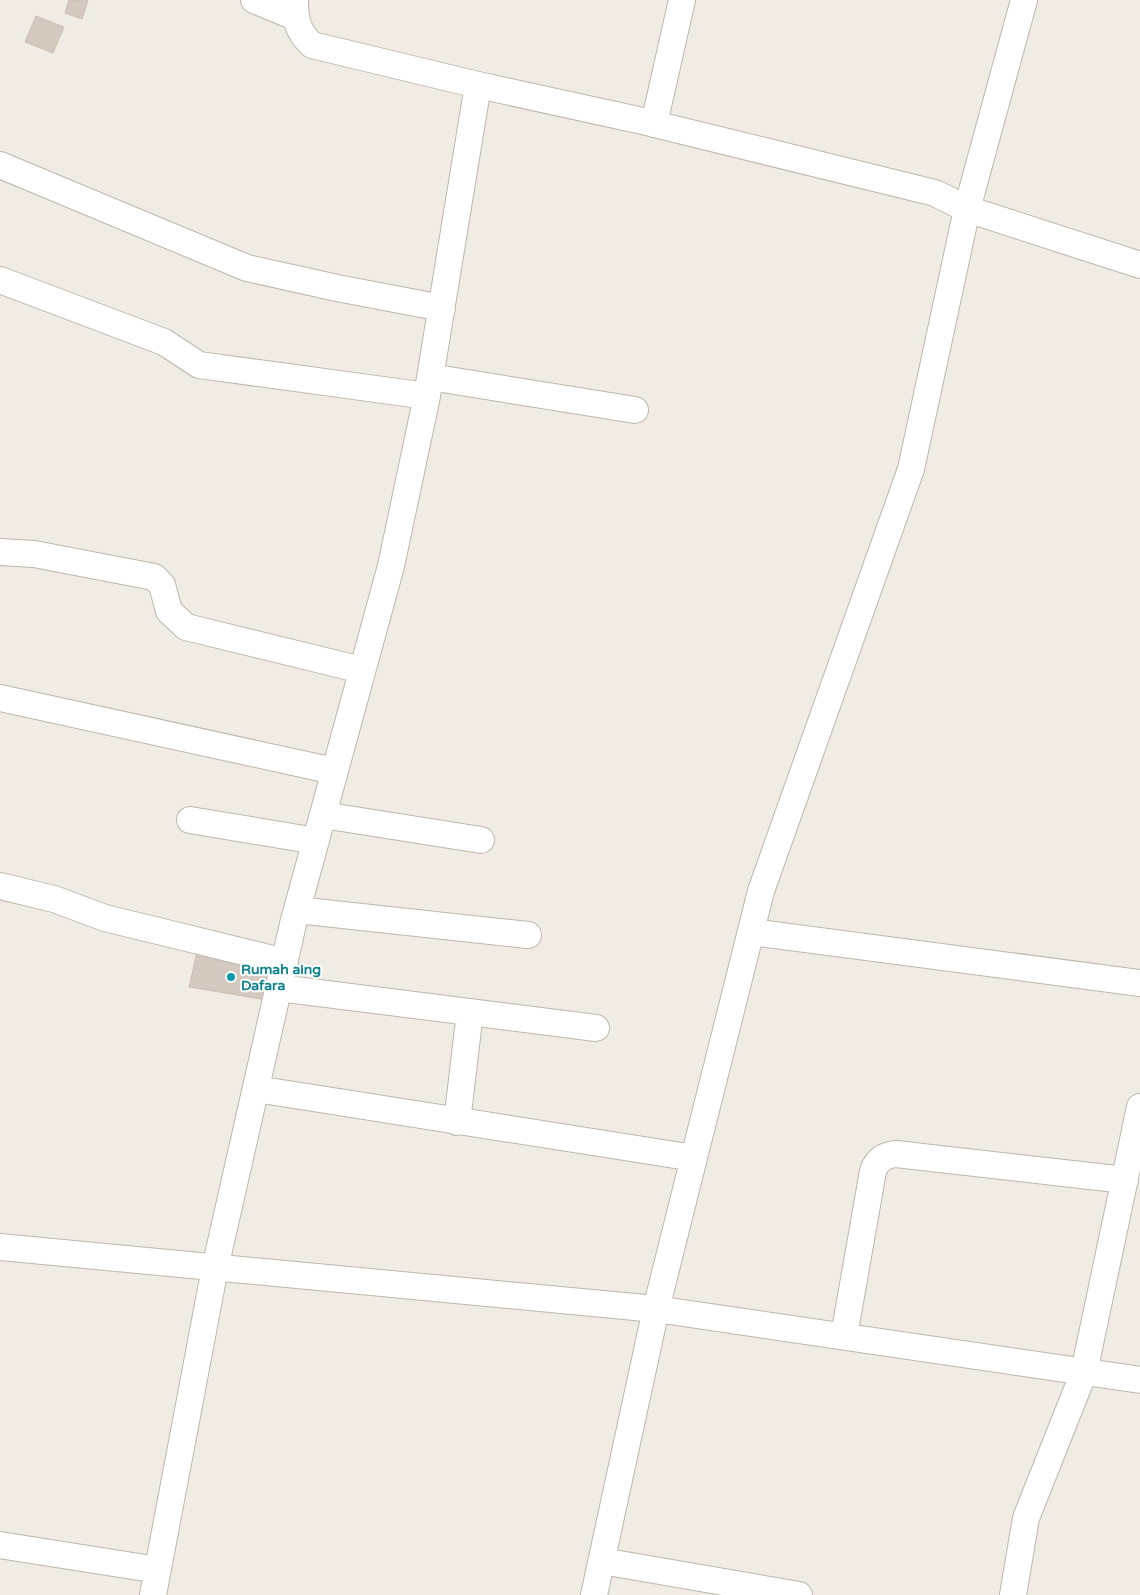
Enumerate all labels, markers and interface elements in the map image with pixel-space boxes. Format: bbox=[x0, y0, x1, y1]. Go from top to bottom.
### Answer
place label: Rumah aing Dafara bbox=[241, 961, 321, 994]
marker: Rumah aing Dafara bbox=[225, 971, 237, 983]

